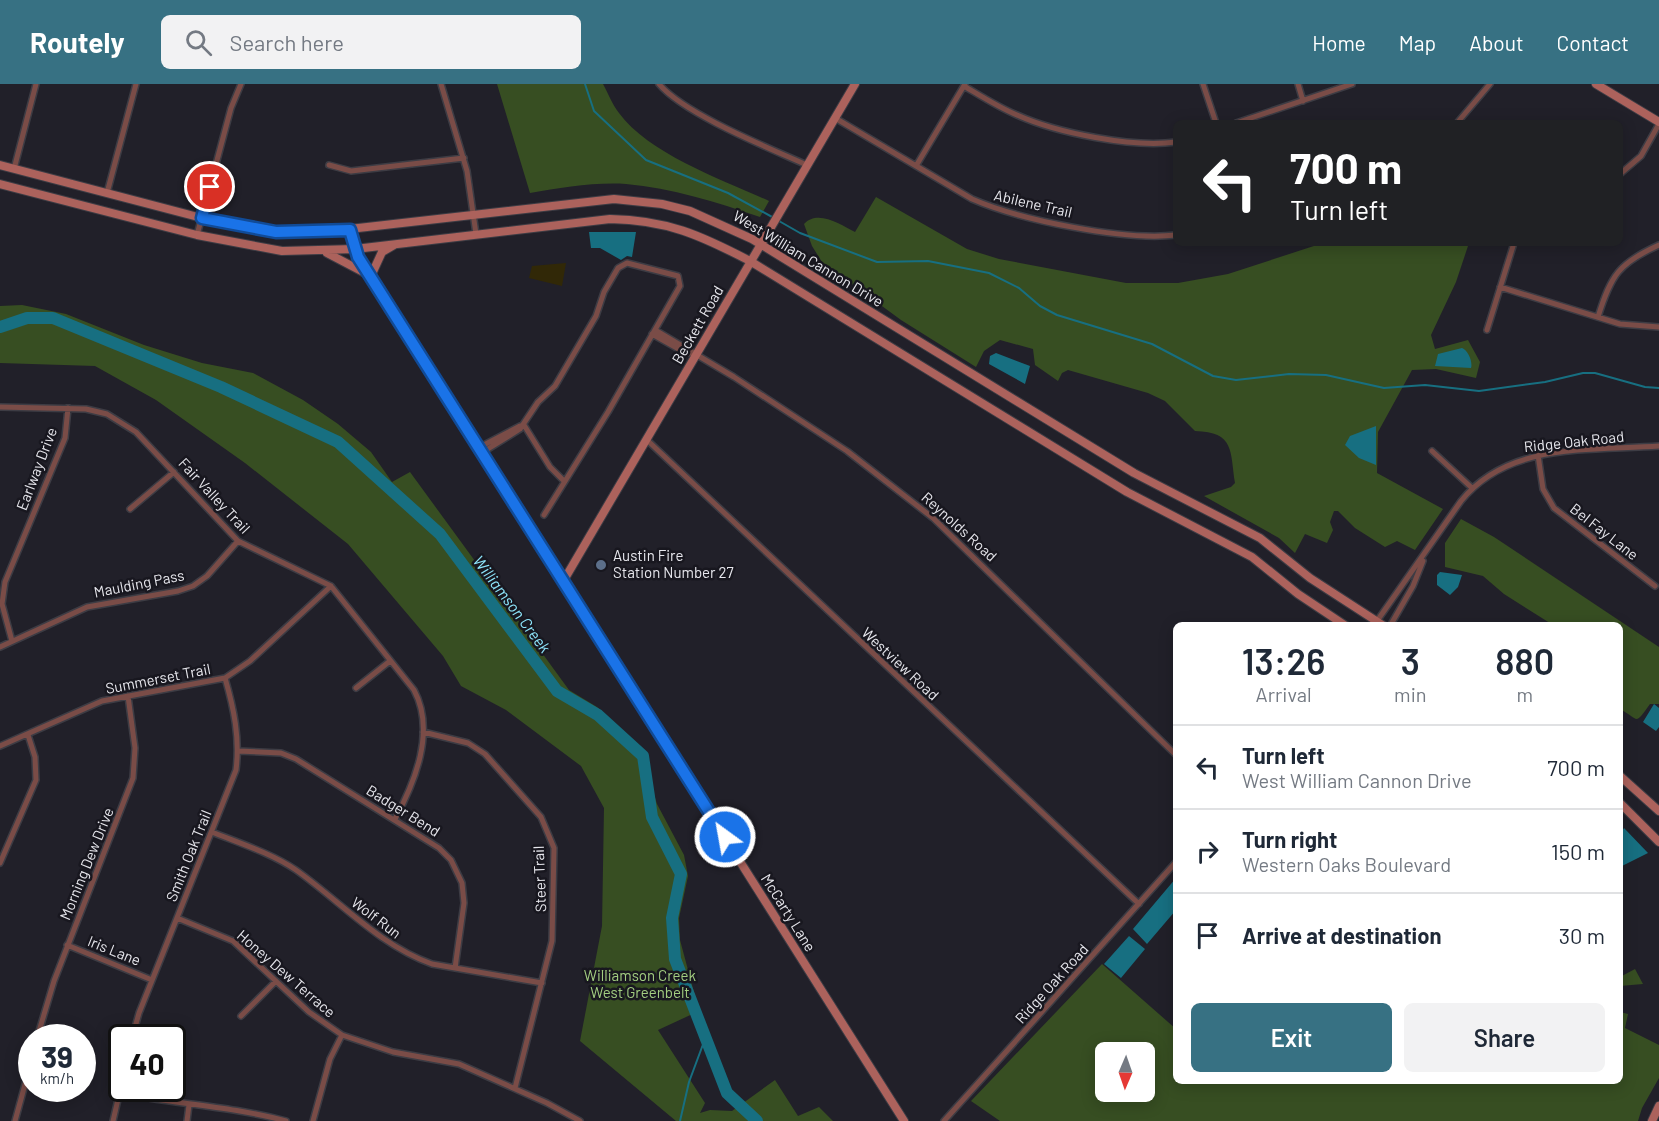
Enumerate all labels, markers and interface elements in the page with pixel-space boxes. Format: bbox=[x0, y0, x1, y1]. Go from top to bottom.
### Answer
search box bbox=[161, 15, 581, 69]
text: Routely bbox=[30, 25, 125, 59]
icon: search bbox=[182, 26, 215, 59]
text: Search here bbox=[230, 29, 344, 55]
text: Home bbox=[1312, 30, 1366, 55]
text: Map bbox=[1399, 30, 1436, 55]
text: About bbox=[1469, 30, 1524, 55]
text: Contact bbox=[1557, 30, 1629, 55]
text: 700 m bbox=[1290, 142, 1402, 192]
icon: left bbox=[1191, 144, 1269, 222]
pin bbox=[184, 161, 235, 212]
icon: arrive bbox=[193, 170, 226, 203]
street label: Abilene Trail bbox=[992, 185, 1074, 221]
text: Turn left bbox=[1290, 193, 1388, 225]
street label: West William Cannon Drive bbox=[730, 206, 887, 310]
street label: Beckett Road bbox=[667, 282, 727, 367]
street label: Earlway Drive bbox=[12, 425, 60, 513]
street label: Ridge Oak Road bbox=[1523, 427, 1625, 455]
street label: Fair Valley Trail bbox=[175, 454, 254, 537]
street label: Reynolds Road bbox=[918, 488, 1001, 565]
street label: Bel Fay Lane bbox=[1567, 499, 1642, 563]
place label: Austin Fire Station Number 27 bbox=[613, 546, 734, 581]
water label: Williamson Creek bbox=[470, 551, 555, 656]
marker: Austin Fire Station Number 27 bbox=[594, 558, 608, 572]
street label: Maulding Pass bbox=[92, 565, 186, 601]
street label: Westview Road bbox=[858, 623, 943, 704]
text: 13:26 bbox=[1242, 639, 1325, 682]
text: 3 bbox=[1401, 639, 1420, 682]
text: 880 bbox=[1495, 639, 1554, 682]
street label: Summerset Trail bbox=[104, 659, 212, 697]
text: Arrival bbox=[1256, 682, 1312, 706]
text: min bbox=[1394, 682, 1427, 706]
text: m bbox=[1516, 682, 1533, 706]
text: Turn left bbox=[1242, 742, 1325, 768]
icon: left bbox=[1191, 751, 1224, 784]
text: 700 m bbox=[1547, 754, 1605, 780]
text: West William Cannon Drive bbox=[1242, 768, 1472, 792]
street label: Badger Bend bbox=[363, 780, 444, 840]
street label: Morning Dew Drive bbox=[55, 805, 117, 922]
position arrow bbox=[693, 805, 757, 869]
street label: Smith Oak Trail bbox=[162, 807, 215, 904]
text: Turn right bbox=[1242, 826, 1337, 852]
icon: right bbox=[1191, 835, 1224, 868]
text: 150 m bbox=[1551, 838, 1605, 864]
street label: Steer Trail bbox=[529, 845, 549, 913]
text: Western Oaks Boulevard bbox=[1242, 852, 1451, 876]
street label: McCarty Lane bbox=[758, 870, 820, 955]
street label: Wolf Run bbox=[348, 893, 405, 942]
icon: arrive bbox=[1191, 919, 1224, 952]
text: Arrive at destination bbox=[1242, 922, 1441, 948]
text: 30 m bbox=[1559, 922, 1605, 948]
street label: Honey Dew Terrace bbox=[234, 926, 339, 1021]
street label: Iris Lane bbox=[85, 931, 144, 969]
street label: Ridge Oak Road bbox=[1011, 940, 1092, 1027]
park label: Williamson Creek West Greenbelt bbox=[584, 966, 697, 1001]
button: Exit bbox=[1191, 1003, 1392, 1072]
button: Share bbox=[1404, 1003, 1605, 1072]
speed limit sign: 40 bbox=[108, 1024, 186, 1102]
text: 39 bbox=[41, 1038, 73, 1074]
north arrow bbox=[1095, 1042, 1155, 1102]
map controls bbox=[1095, 1042, 1155, 1102]
text: km/h bbox=[40, 1069, 74, 1087]

